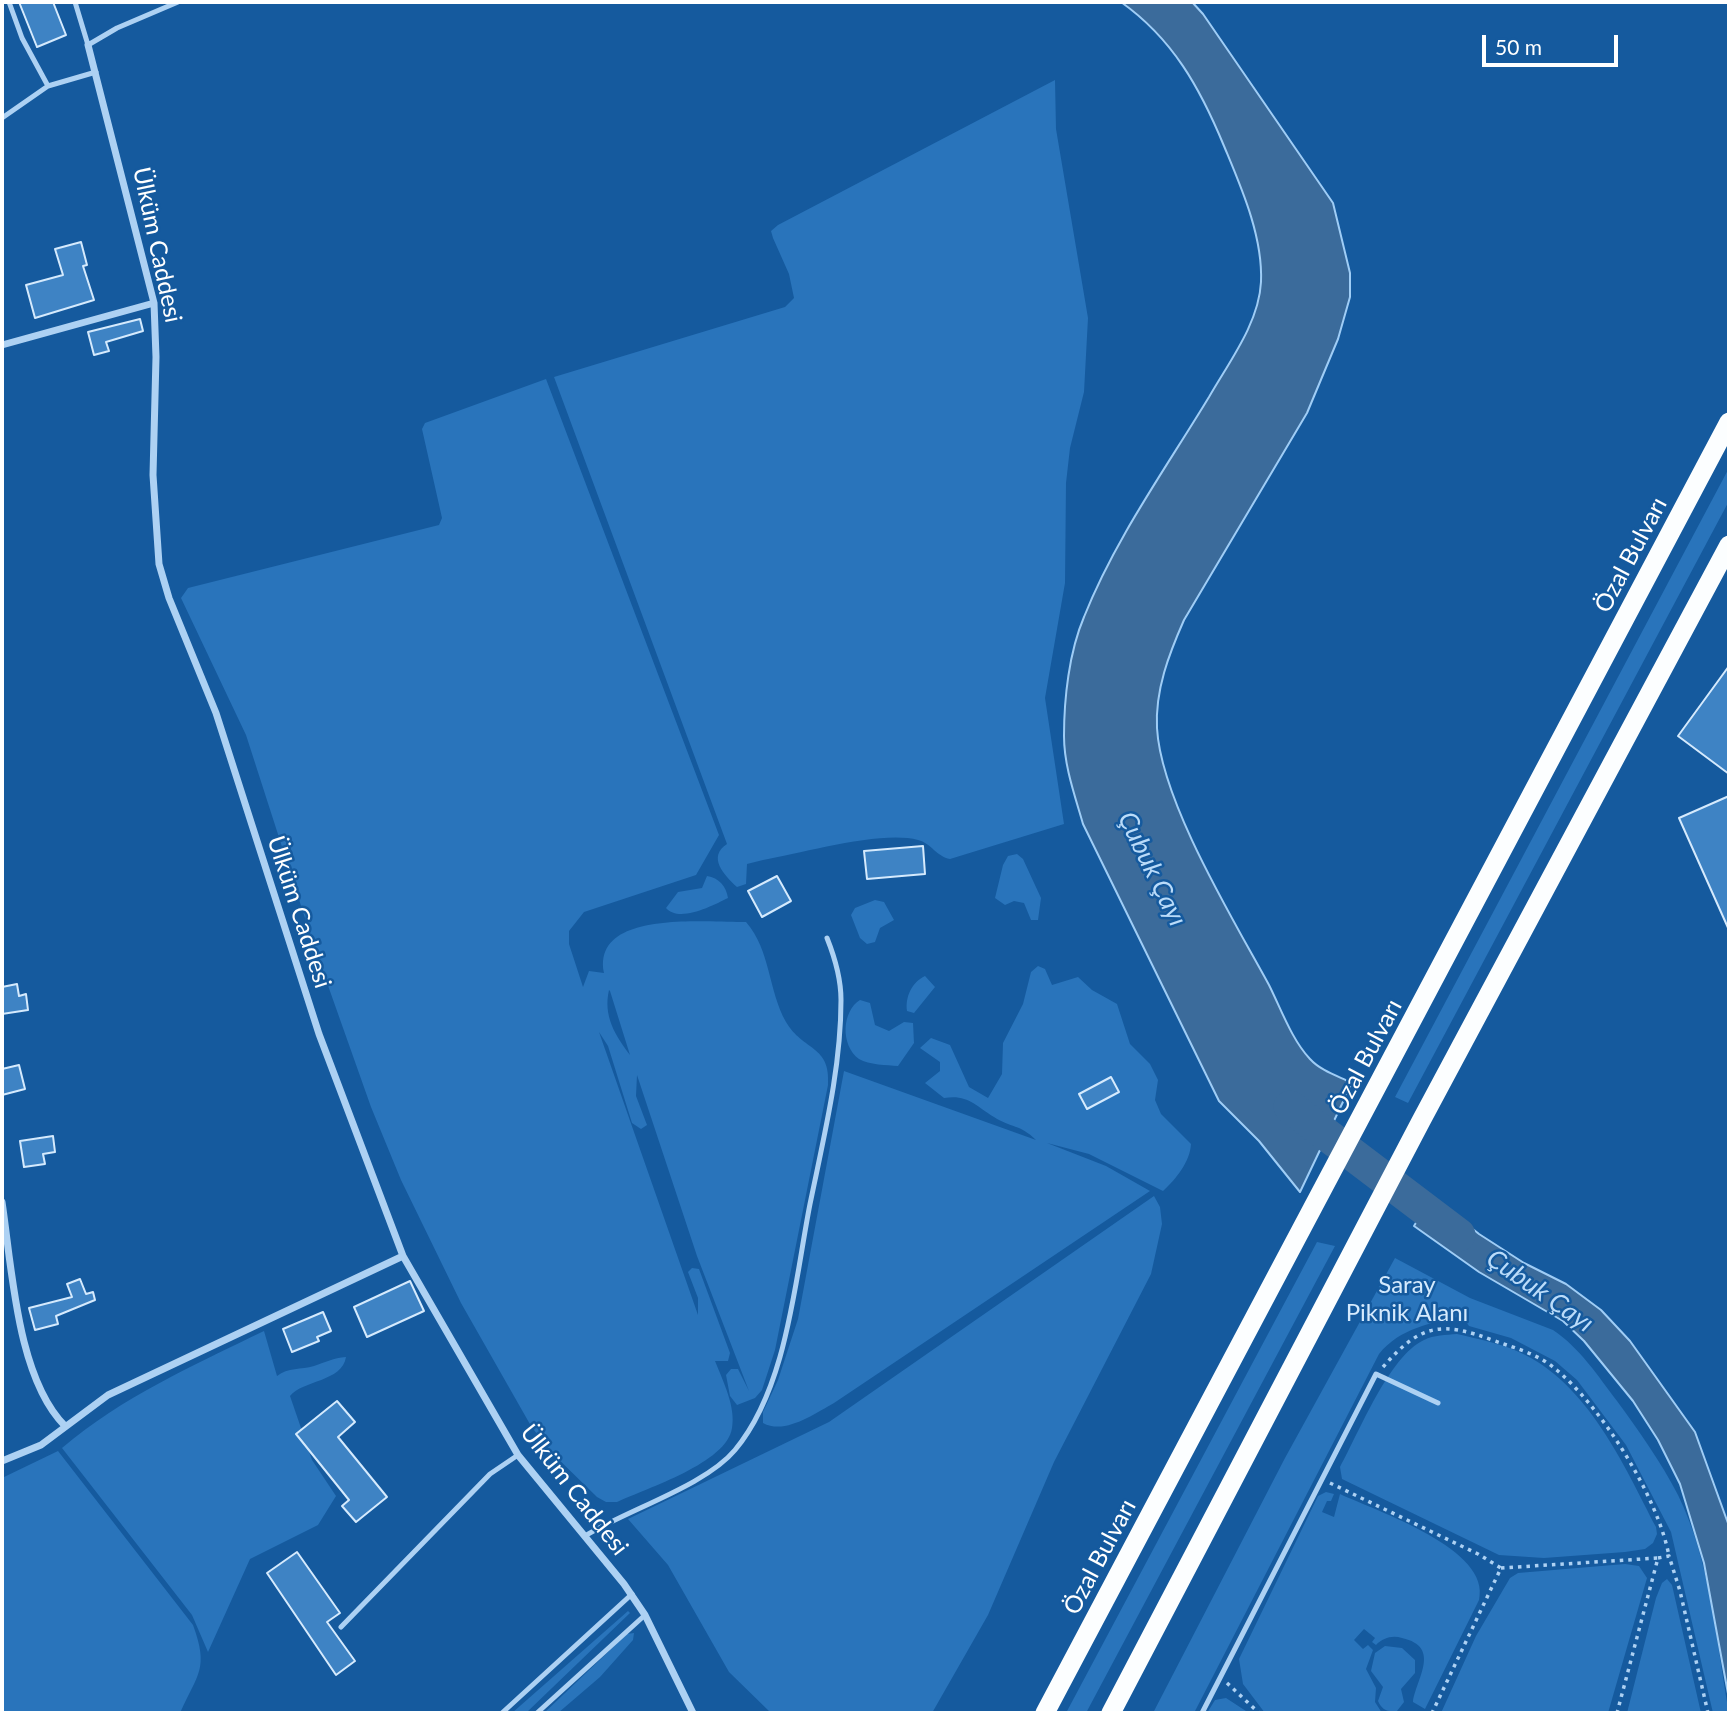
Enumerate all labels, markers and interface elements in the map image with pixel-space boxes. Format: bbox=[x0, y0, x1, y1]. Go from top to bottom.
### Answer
scale bar bbox=[1486, 21, 1622, 65]
text: 50 m bbox=[1495, 34, 1542, 59]
street label: Ülküm Caddesi bbox=[126, 165, 188, 325]
street label: Özal Bulvarı bbox=[1589, 492, 1673, 618]
water label: Çubuk Çayı bbox=[1111, 807, 1193, 931]
street label: Ülküm Caddesi bbox=[261, 832, 337, 992]
street label: Özal Bulvarı bbox=[1324, 994, 1408, 1120]
water label: Çubuk Çayı bbox=[1480, 1243, 1600, 1339]
park label: Saray Piknik Alanı bbox=[1346, 1271, 1468, 1327]
street label: Ülküm Caddesi bbox=[514, 1419, 634, 1561]
street label: Özal Bulvarı bbox=[1058, 1494, 1142, 1620]

